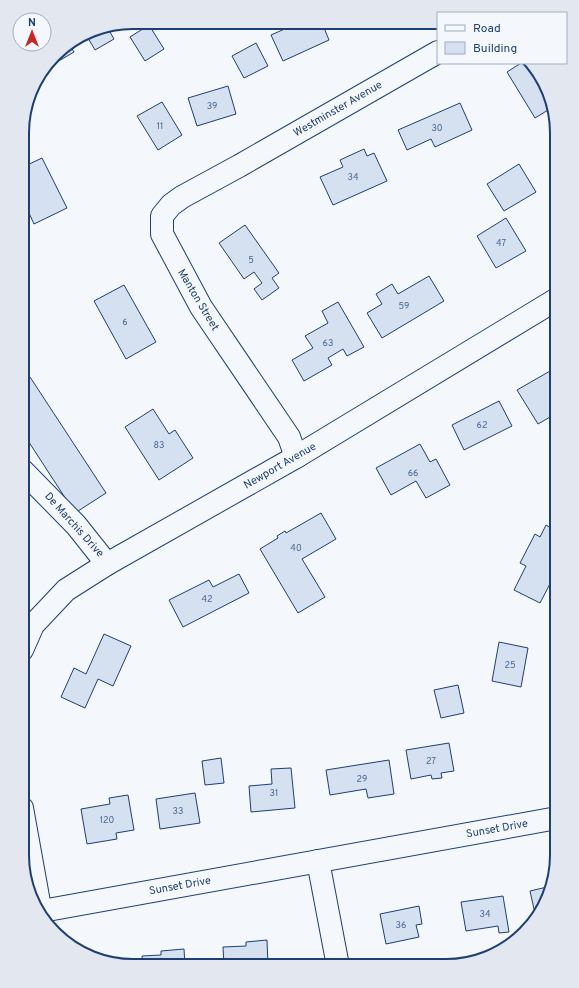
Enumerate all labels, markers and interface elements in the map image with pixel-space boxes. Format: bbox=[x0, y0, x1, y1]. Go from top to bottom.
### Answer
north arrow bbox=[12, 12, 52, 52]
legend bbox=[437, 12, 567, 64]
text: N bbox=[28, 16, 36, 30]
text: Road bbox=[473, 21, 501, 37]
text: Building bbox=[473, 41, 517, 57]
street label: Westminster Avenue bbox=[291, 78, 385, 140]
house number: 39 bbox=[207, 101, 217, 112]
house number: 11 bbox=[157, 121, 163, 132]
house number: 30 bbox=[431, 123, 443, 134]
house number: 34 bbox=[347, 172, 359, 183]
house number: 47 bbox=[496, 238, 506, 249]
house number: 5 bbox=[248, 255, 254, 266]
street label: Manton Street bbox=[174, 267, 222, 333]
house number: 59 bbox=[399, 301, 409, 312]
house number: 6 bbox=[122, 317, 128, 328]
house number: 63 bbox=[323, 338, 333, 349]
house number: 62 bbox=[477, 420, 487, 431]
house number: 83 bbox=[154, 440, 164, 451]
street label: Newport Avenue bbox=[241, 440, 319, 492]
house number: 66 bbox=[408, 468, 418, 479]
street label: De Marchis Drive bbox=[41, 490, 107, 560]
house number: 40 bbox=[290, 543, 302, 554]
house number: 42 bbox=[201, 594, 213, 605]
house number: 25 bbox=[504, 660, 516, 671]
house number: 27 bbox=[426, 756, 436, 767]
house number: 29 bbox=[357, 774, 367, 785]
house number: 31 bbox=[270, 788, 278, 799]
house number: 33 bbox=[173, 806, 183, 817]
house number: 120 bbox=[100, 815, 115, 826]
street label: Sunset Drive bbox=[465, 817, 529, 841]
street label: Sunset Drive bbox=[148, 874, 212, 898]
house number: 34 bbox=[479, 909, 491, 920]
house number: 36 bbox=[396, 920, 406, 931]

